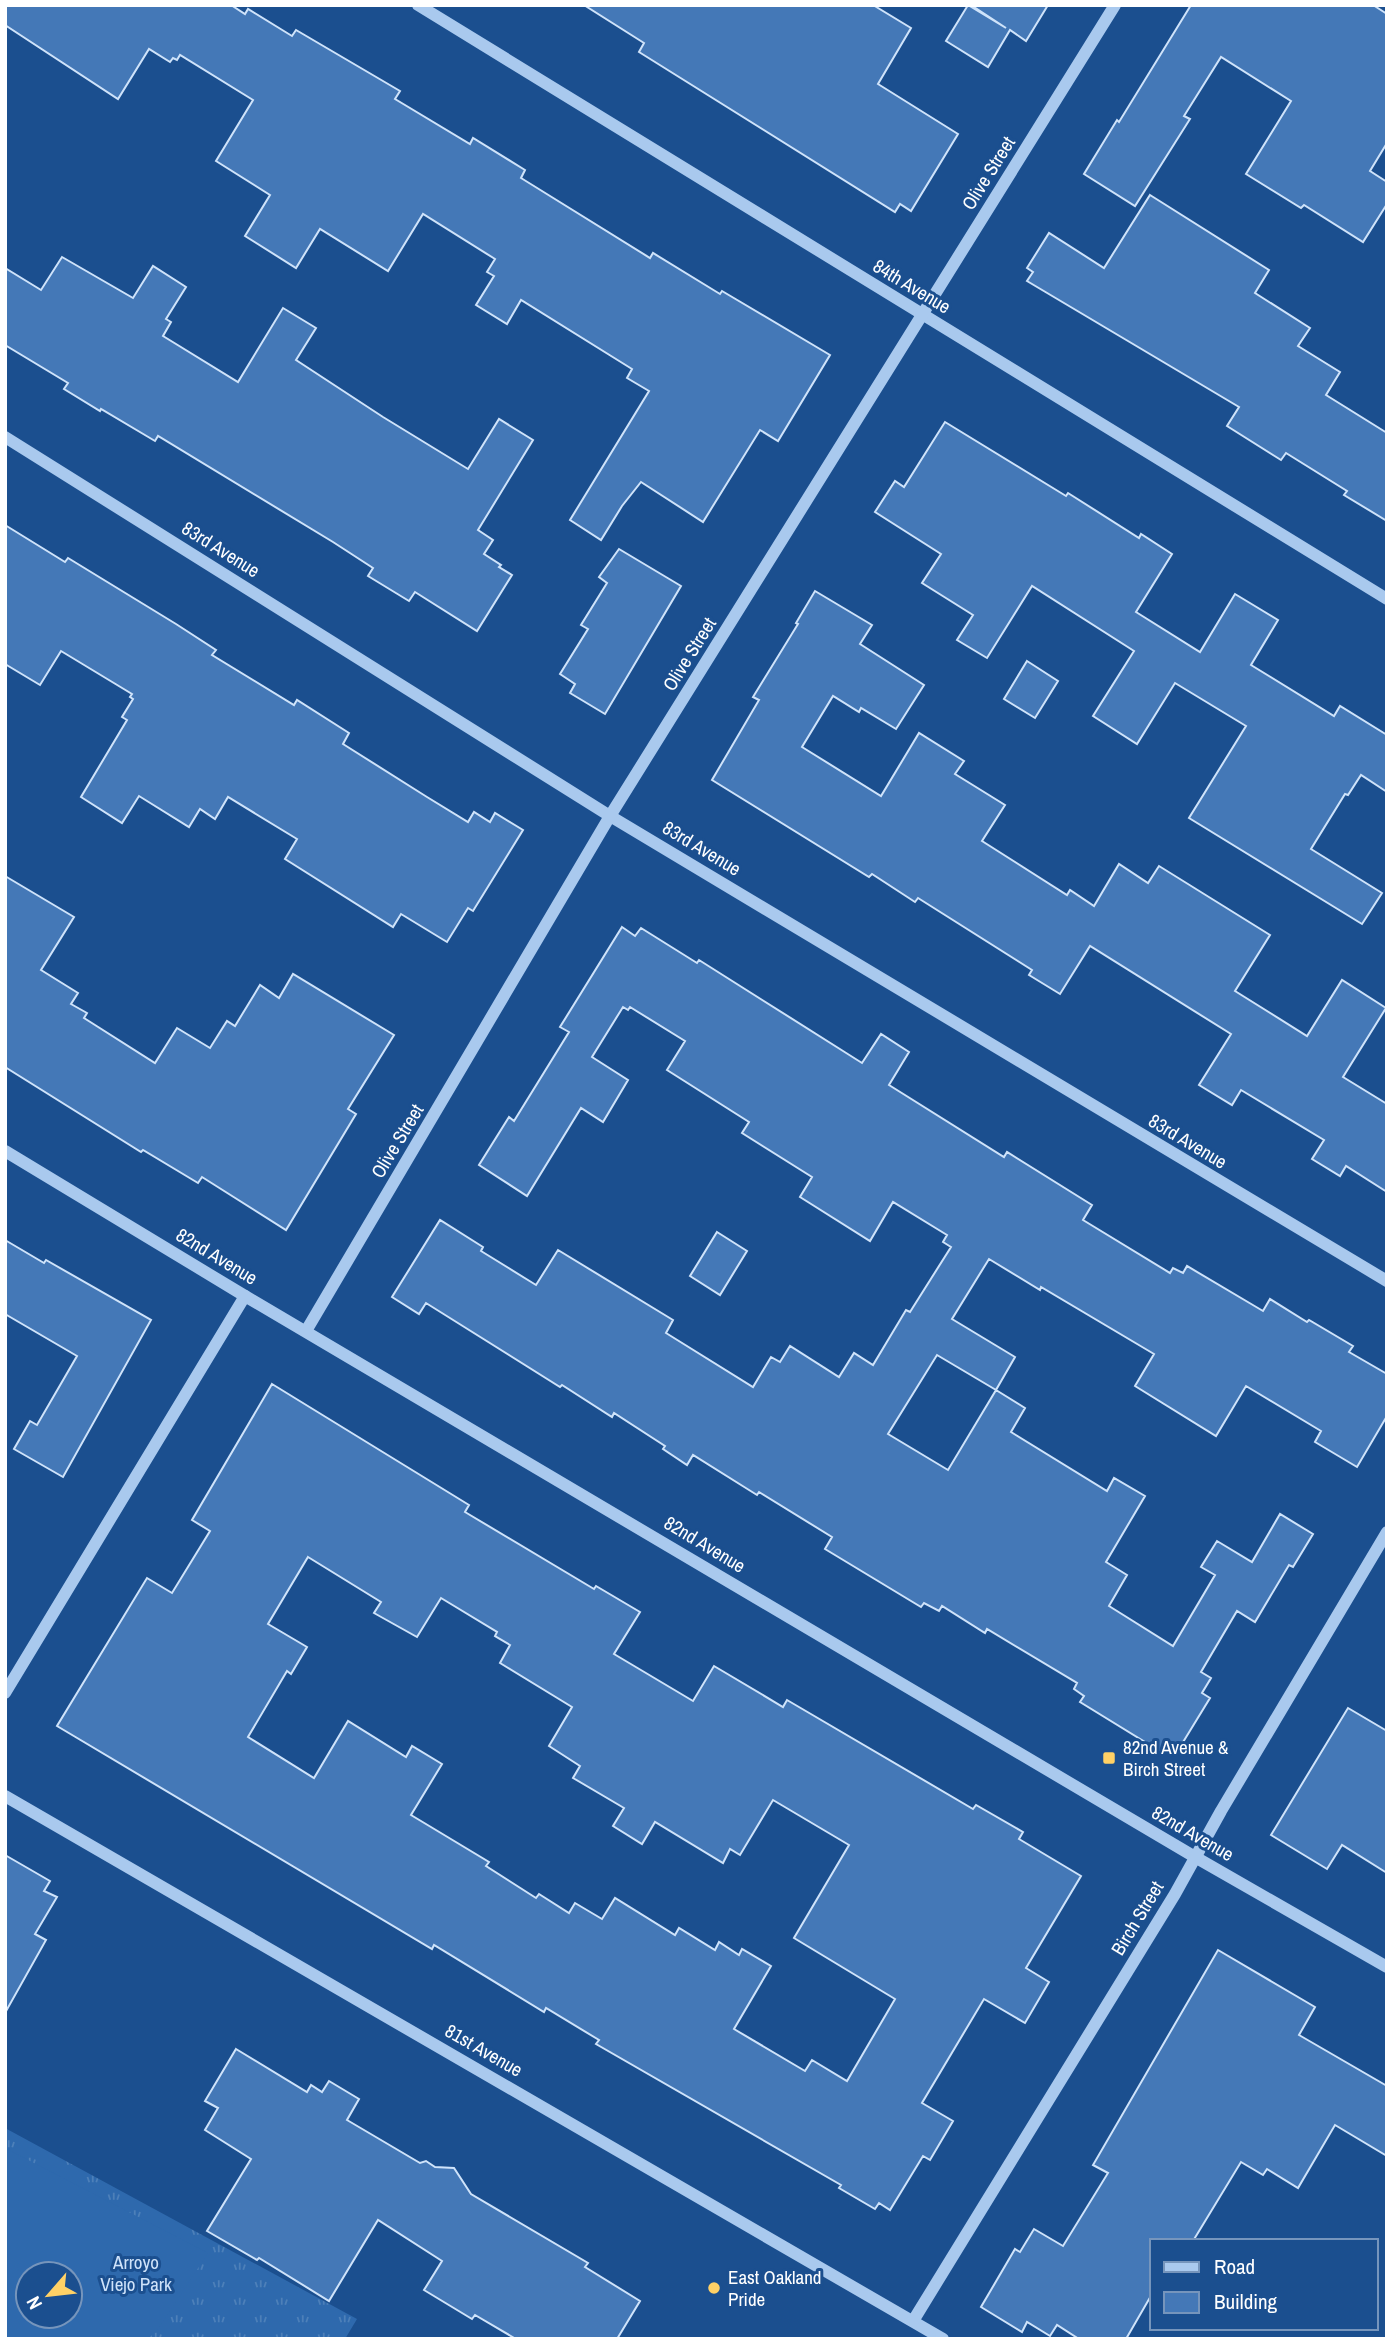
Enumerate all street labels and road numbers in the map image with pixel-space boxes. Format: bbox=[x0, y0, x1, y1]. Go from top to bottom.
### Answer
street label: Olive Street bbox=[955, 131, 1021, 215]
street label: 84th Avenue bbox=[868, 253, 956, 319]
street label: 83rd Avenue bbox=[177, 515, 265, 583]
street label: Olive Street bbox=[656, 612, 722, 696]
street label: 83rd Avenue bbox=[658, 814, 746, 882]
street label: Olive Street bbox=[365, 1098, 430, 1183]
street label: 83rd Avenue bbox=[1144, 1107, 1232, 1175]
street label: 82nd Avenue bbox=[171, 1221, 263, 1291]
street label: 82nd Avenue bbox=[659, 1509, 751, 1579]
street label: 82nd Avenue bbox=[1147, 1799, 1239, 1867]
street label: Birch Street bbox=[1105, 1875, 1170, 1960]
street label: 81st Avenue bbox=[440, 2017, 528, 2083]

